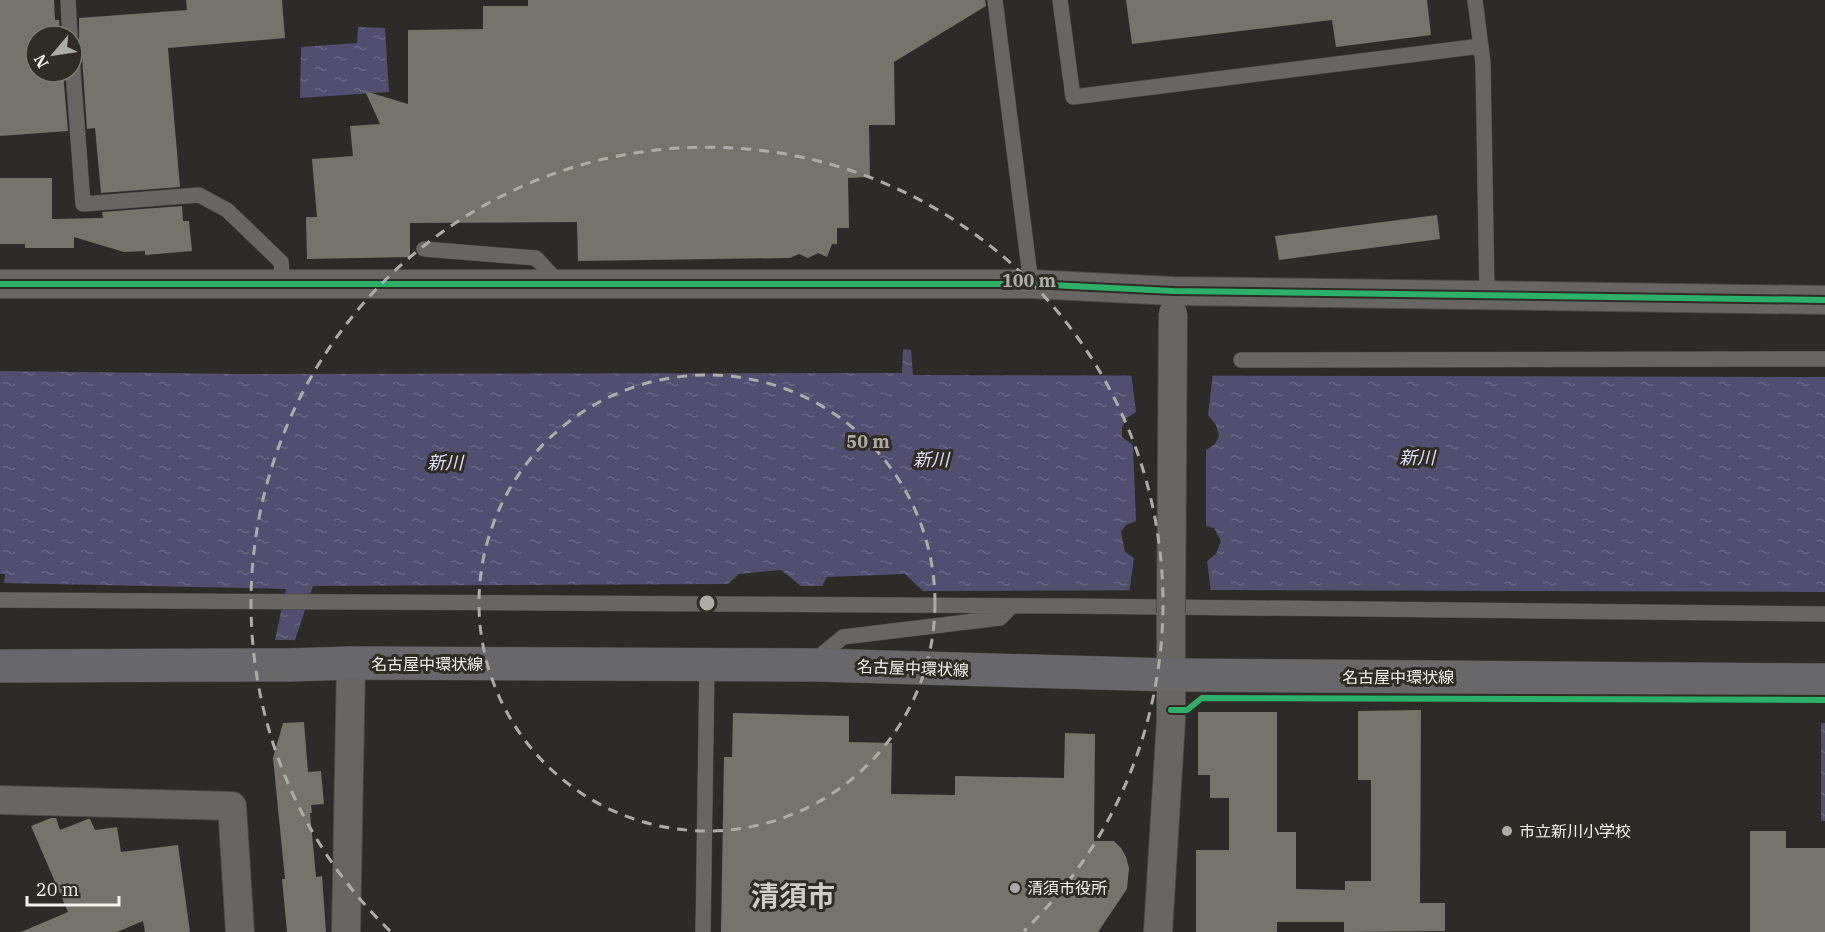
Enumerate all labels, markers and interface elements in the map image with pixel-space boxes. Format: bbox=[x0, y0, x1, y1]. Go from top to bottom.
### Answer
north arrow bbox=[24, 24, 84, 84]
text: N bbox=[29, 51, 53, 72]
text: 100 m bbox=[1002, 269, 1057, 292]
text: 50 m bbox=[846, 430, 890, 453]
water label: 新川 bbox=[1399, 446, 1437, 469]
water label: 新川 bbox=[913, 448, 951, 471]
water label: 新川 bbox=[427, 451, 465, 474]
centre of rings bbox=[697, 593, 717, 613]
street label: 名古屋中環状線 bbox=[371, 654, 483, 674]
street label: 名古屋中環状線 bbox=[857, 656, 969, 680]
street label: 名古屋中環状線 bbox=[1342, 667, 1454, 687]
place label: 市立新川小学校 bbox=[1519, 821, 1631, 841]
marker: 市立新川小学校 bbox=[1500, 824, 1514, 838]
scale bar bbox=[27, 869, 118, 907]
district label: 清須市 bbox=[751, 877, 835, 914]
text: 20 m bbox=[36, 878, 79, 901]
place label: 清須市役所 bbox=[1027, 878, 1107, 898]
marker: 清須市役所 bbox=[1008, 881, 1022, 895]

